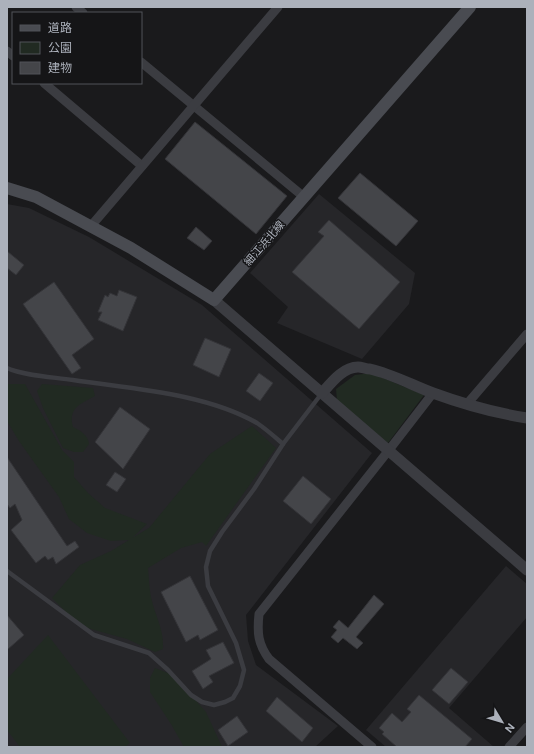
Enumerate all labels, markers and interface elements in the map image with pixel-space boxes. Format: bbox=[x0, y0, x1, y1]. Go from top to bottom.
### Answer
legend bbox=[12, 12, 142, 84]
text: 道路 bbox=[48, 20, 72, 36]
text: 公園 bbox=[48, 40, 72, 56]
text: 建物 bbox=[48, 60, 72, 76]
street label: 細江浜北線 bbox=[241, 218, 287, 268]
north arrow bbox=[482, 702, 522, 742]
text: N bbox=[502, 721, 518, 736]

